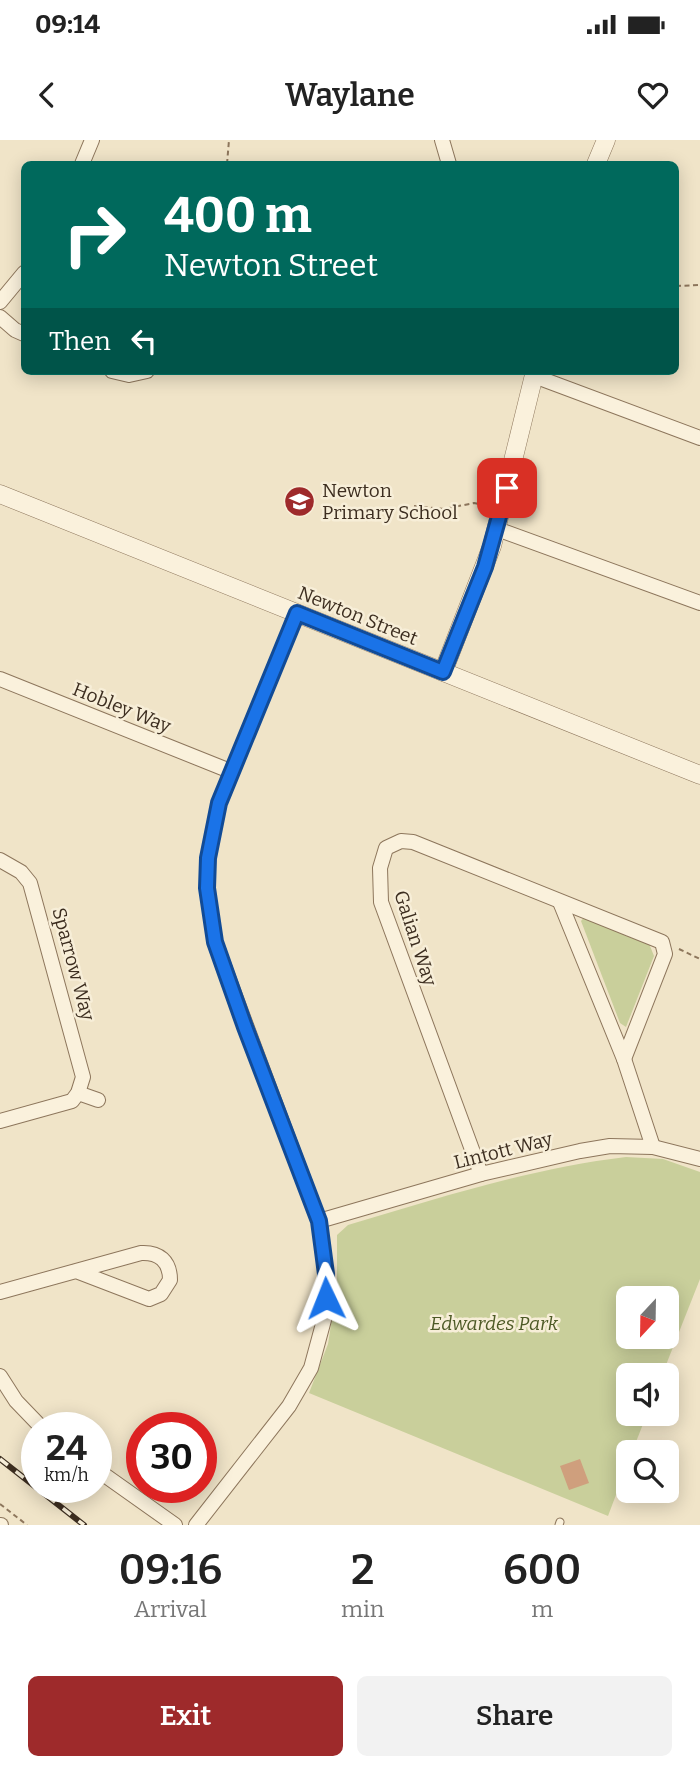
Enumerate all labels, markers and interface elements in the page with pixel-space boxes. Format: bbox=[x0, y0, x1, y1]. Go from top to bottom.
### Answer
text: 09:14 bbox=[35, 9, 100, 40]
icon: back bbox=[28, 76, 66, 114]
text: Waylane bbox=[285, 76, 415, 114]
icon: heart bbox=[634, 76, 672, 114]
text: 400 m bbox=[164, 186, 312, 245]
icon: right bbox=[49, 189, 140, 280]
text: Newton Street bbox=[164, 246, 378, 284]
icon: left bbox=[125, 322, 163, 360]
text: Then bbox=[49, 326, 111, 357]
pin bbox=[477, 458, 537, 518]
icon: arrive bbox=[488, 469, 526, 507]
place label: Newton Primary School bbox=[322, 479, 458, 524]
school or university icon: Newton Primary School bbox=[282, 484, 316, 518]
street label: Newton Street bbox=[295, 581, 421, 650]
street label: Hobley Way bbox=[69, 677, 175, 738]
street label: Galian Way bbox=[389, 888, 442, 990]
street label: Sparrow Way bbox=[47, 905, 100, 1024]
street label: Lintott Way bbox=[451, 1127, 556, 1174]
position arrow bbox=[289, 1261, 363, 1335]
north arrow bbox=[616, 1286, 679, 1349]
map controls bbox=[616, 1286, 679, 1503]
park label: Edwardes Park bbox=[430, 1312, 559, 1335]
button: sound bbox=[616, 1363, 679, 1426]
speed limit sign: 30 bbox=[126, 1412, 217, 1503]
text: 24 bbox=[46, 1427, 87, 1469]
button: search bbox=[616, 1440, 679, 1503]
text: km/h bbox=[44, 1464, 89, 1486]
text: 09:16 bbox=[119, 1545, 222, 1595]
text: 2 bbox=[351, 1545, 374, 1595]
text: 600 bbox=[503, 1545, 581, 1595]
text: Arrival bbox=[134, 1595, 207, 1623]
text: min bbox=[341, 1595, 384, 1623]
text: m bbox=[531, 1595, 553, 1623]
button: Exit bbox=[28, 1676, 343, 1756]
button: Share bbox=[357, 1676, 672, 1756]

